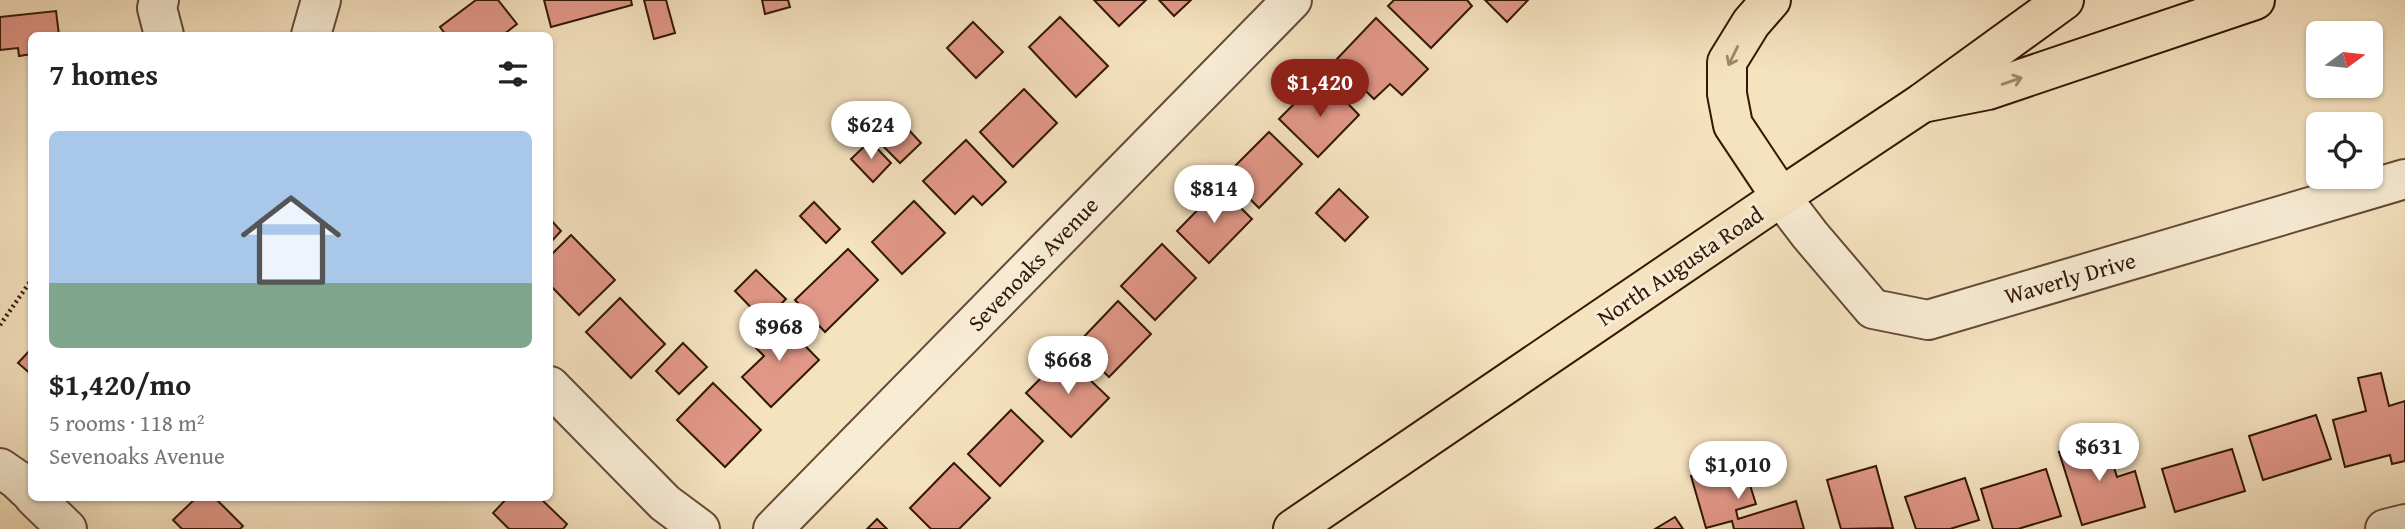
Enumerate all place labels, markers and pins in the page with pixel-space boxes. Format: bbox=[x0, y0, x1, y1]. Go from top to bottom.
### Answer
pin: $1,420 bbox=[1263, 60, 1377, 119]
pin: $624 bbox=[830, 102, 912, 161]
pin: $814 bbox=[1173, 166, 1255, 225]
pin: $968 bbox=[738, 304, 820, 363]
pin: $668 bbox=[1027, 336, 1109, 396]
pin: $631 bbox=[2058, 424, 2140, 483]
pin: $1,010 bbox=[1681, 442, 1795, 501]

